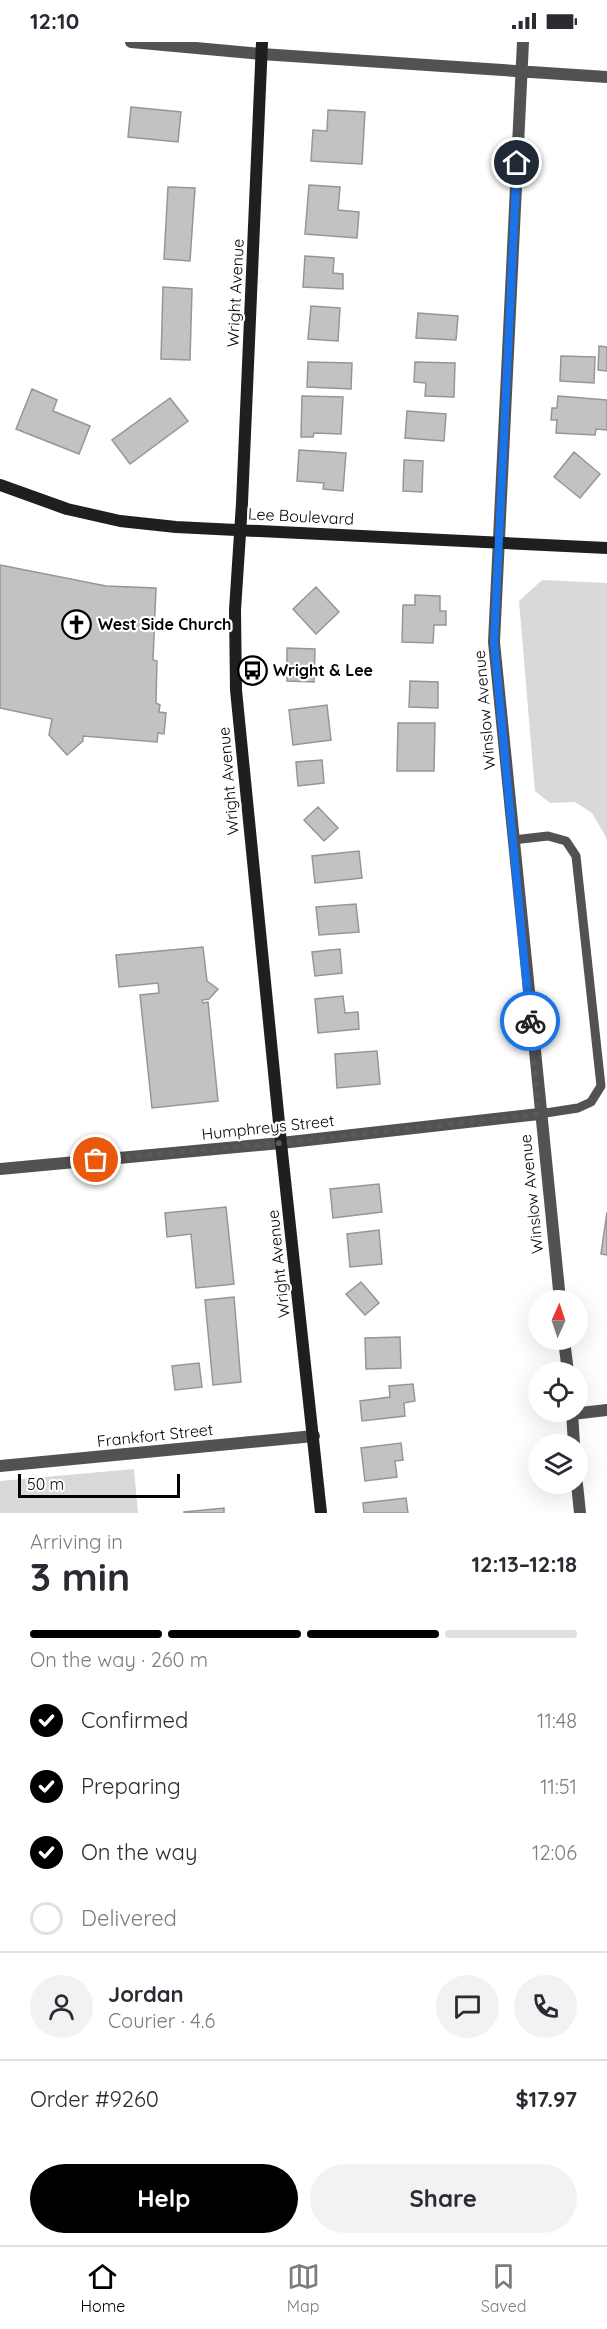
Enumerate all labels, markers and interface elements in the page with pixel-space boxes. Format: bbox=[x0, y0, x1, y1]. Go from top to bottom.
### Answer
text: 12:10 bbox=[30, 7, 79, 35]
pin bbox=[491, 137, 542, 188]
icon: home bbox=[500, 146, 533, 179]
street label: Wright Avenue bbox=[222, 238, 248, 348]
street label: Lee Boulevard bbox=[247, 503, 355, 529]
church icon: West Side Church bbox=[61, 608, 93, 640]
place label: West Side Church bbox=[98, 614, 231, 634]
street label: Winslow Avenue bbox=[469, 649, 499, 771]
bus stop icon: Wright & Lee bbox=[236, 654, 268, 686]
place label: Wright & Lee bbox=[273, 660, 373, 680]
street label: Wright Avenue bbox=[213, 726, 243, 836]
courier bbox=[500, 991, 560, 1051]
icon: bike bbox=[514, 1005, 547, 1038]
street label: Humphreys Street bbox=[201, 1110, 335, 1144]
street label: Winslow Avenue bbox=[515, 1133, 547, 1255]
pin bbox=[70, 1134, 121, 1185]
icon: bag bbox=[79, 1143, 112, 1176]
street label: Wright Avenue bbox=[262, 1209, 294, 1319]
north arrow bbox=[528, 1290, 588, 1350]
map controls bbox=[528, 1290, 588, 1494]
button: locate bbox=[528, 1362, 588, 1422]
street label: Frankfort Street bbox=[96, 1419, 214, 1451]
button: layers bbox=[528, 1434, 588, 1494]
scale bar bbox=[18, 1471, 180, 1498]
text: 50 m bbox=[27, 1474, 64, 1494]
text: Arriving in bbox=[30, 1529, 123, 1554]
text: 12:13–12:18 bbox=[471, 1550, 577, 1578]
text: 3 min bbox=[30, 1552, 130, 1601]
text: On the way · 260 m bbox=[30, 1647, 208, 1672]
icon: check bbox=[30, 1704, 63, 1737]
text: Confirmed bbox=[81, 1706, 188, 1734]
text: 11:48 bbox=[537, 1708, 577, 1733]
icon: check bbox=[30, 1770, 63, 1803]
text: Preparing bbox=[81, 1772, 181, 1800]
text: 11:51 bbox=[540, 1774, 577, 1799]
icon: check bbox=[30, 1836, 63, 1869]
text: On the way bbox=[81, 1838, 197, 1866]
text: 12:06 bbox=[532, 1840, 577, 1865]
text: Delivered bbox=[81, 1904, 177, 1932]
button: person bbox=[30, 1975, 93, 2038]
button: chat bbox=[436, 1975, 499, 2038]
button: phone bbox=[514, 1975, 577, 2038]
text: Jordan bbox=[108, 1980, 184, 2008]
text: Courier · 4.6 bbox=[108, 2008, 215, 2033]
text: Order #9260 bbox=[30, 2085, 159, 2113]
text: $17.97 bbox=[515, 2085, 577, 2113]
button: Help bbox=[30, 2164, 298, 2233]
button: Share bbox=[310, 2164, 577, 2233]
tab: Home bbox=[81, 2260, 125, 2316]
tab: Map bbox=[287, 2260, 320, 2316]
tab: Saved bbox=[481, 2260, 526, 2316]

